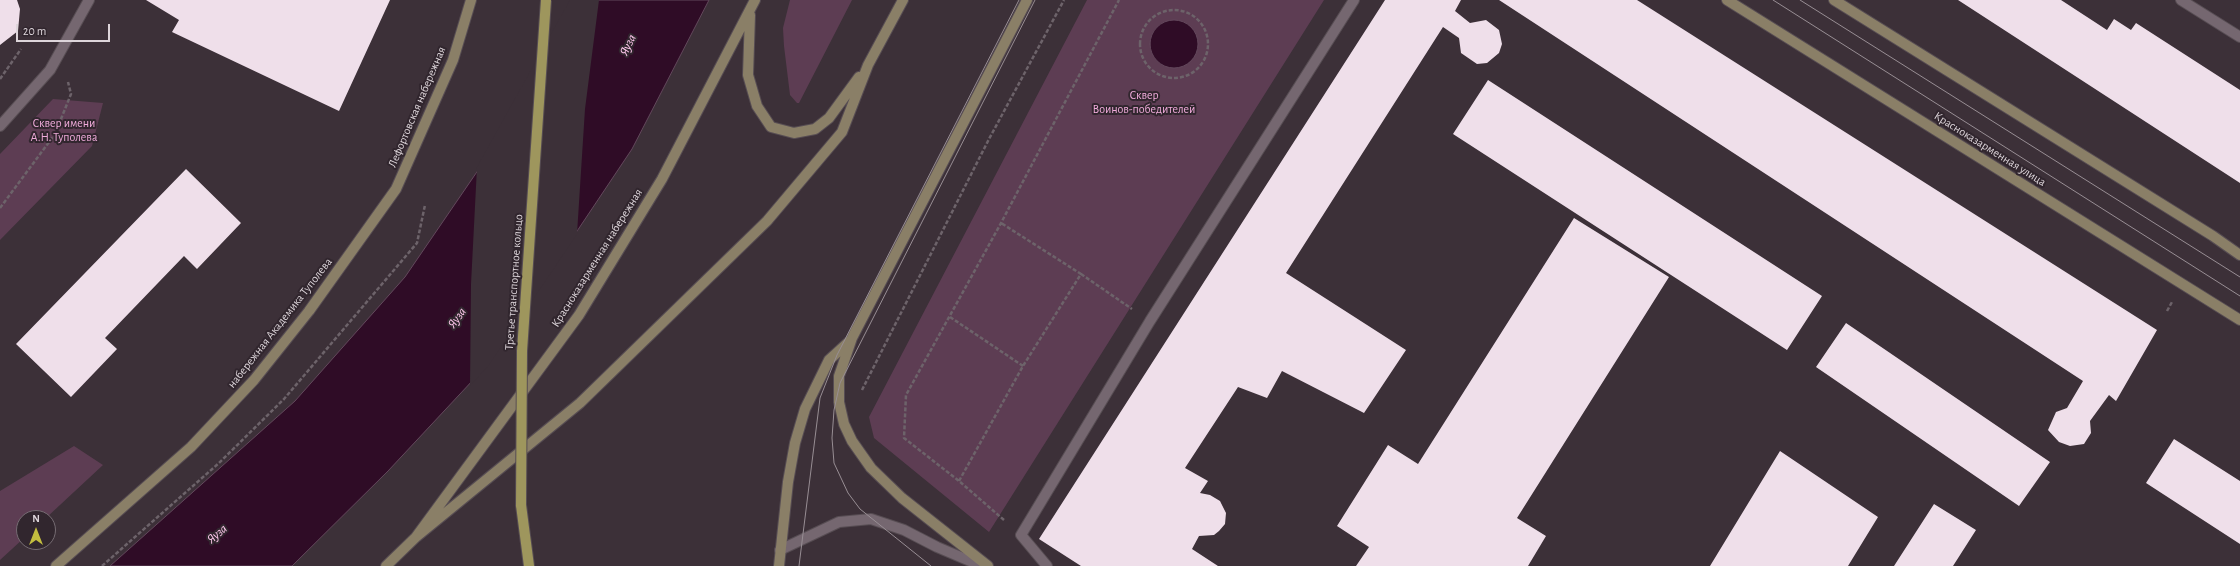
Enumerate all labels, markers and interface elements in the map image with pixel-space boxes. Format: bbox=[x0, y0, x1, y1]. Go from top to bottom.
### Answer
scale bar bbox=[18, 16, 112, 42]
text: 20 m bbox=[23, 25, 46, 37]
water label: Яуза bbox=[616, 32, 640, 58]
street label: Лефортовская набережная bbox=[385, 44, 449, 170]
park label: Сквер Воинов-победителей bbox=[1093, 88, 1195, 116]
street label: Красноказарменная улица bbox=[1931, 109, 2049, 189]
park label: Сквер имени А.Н. Туполева bbox=[31, 116, 97, 144]
street label: Красноказарменная набережная bbox=[548, 186, 646, 330]
street label: Третье транспортное кольцо bbox=[502, 214, 526, 350]
street label: набережная Академика Туполева bbox=[225, 255, 335, 391]
water label: Яуза bbox=[444, 305, 470, 331]
north arrow bbox=[16, 510, 56, 550]
text: N bbox=[32, 513, 40, 524]
water label: Яуза bbox=[204, 521, 230, 547]

